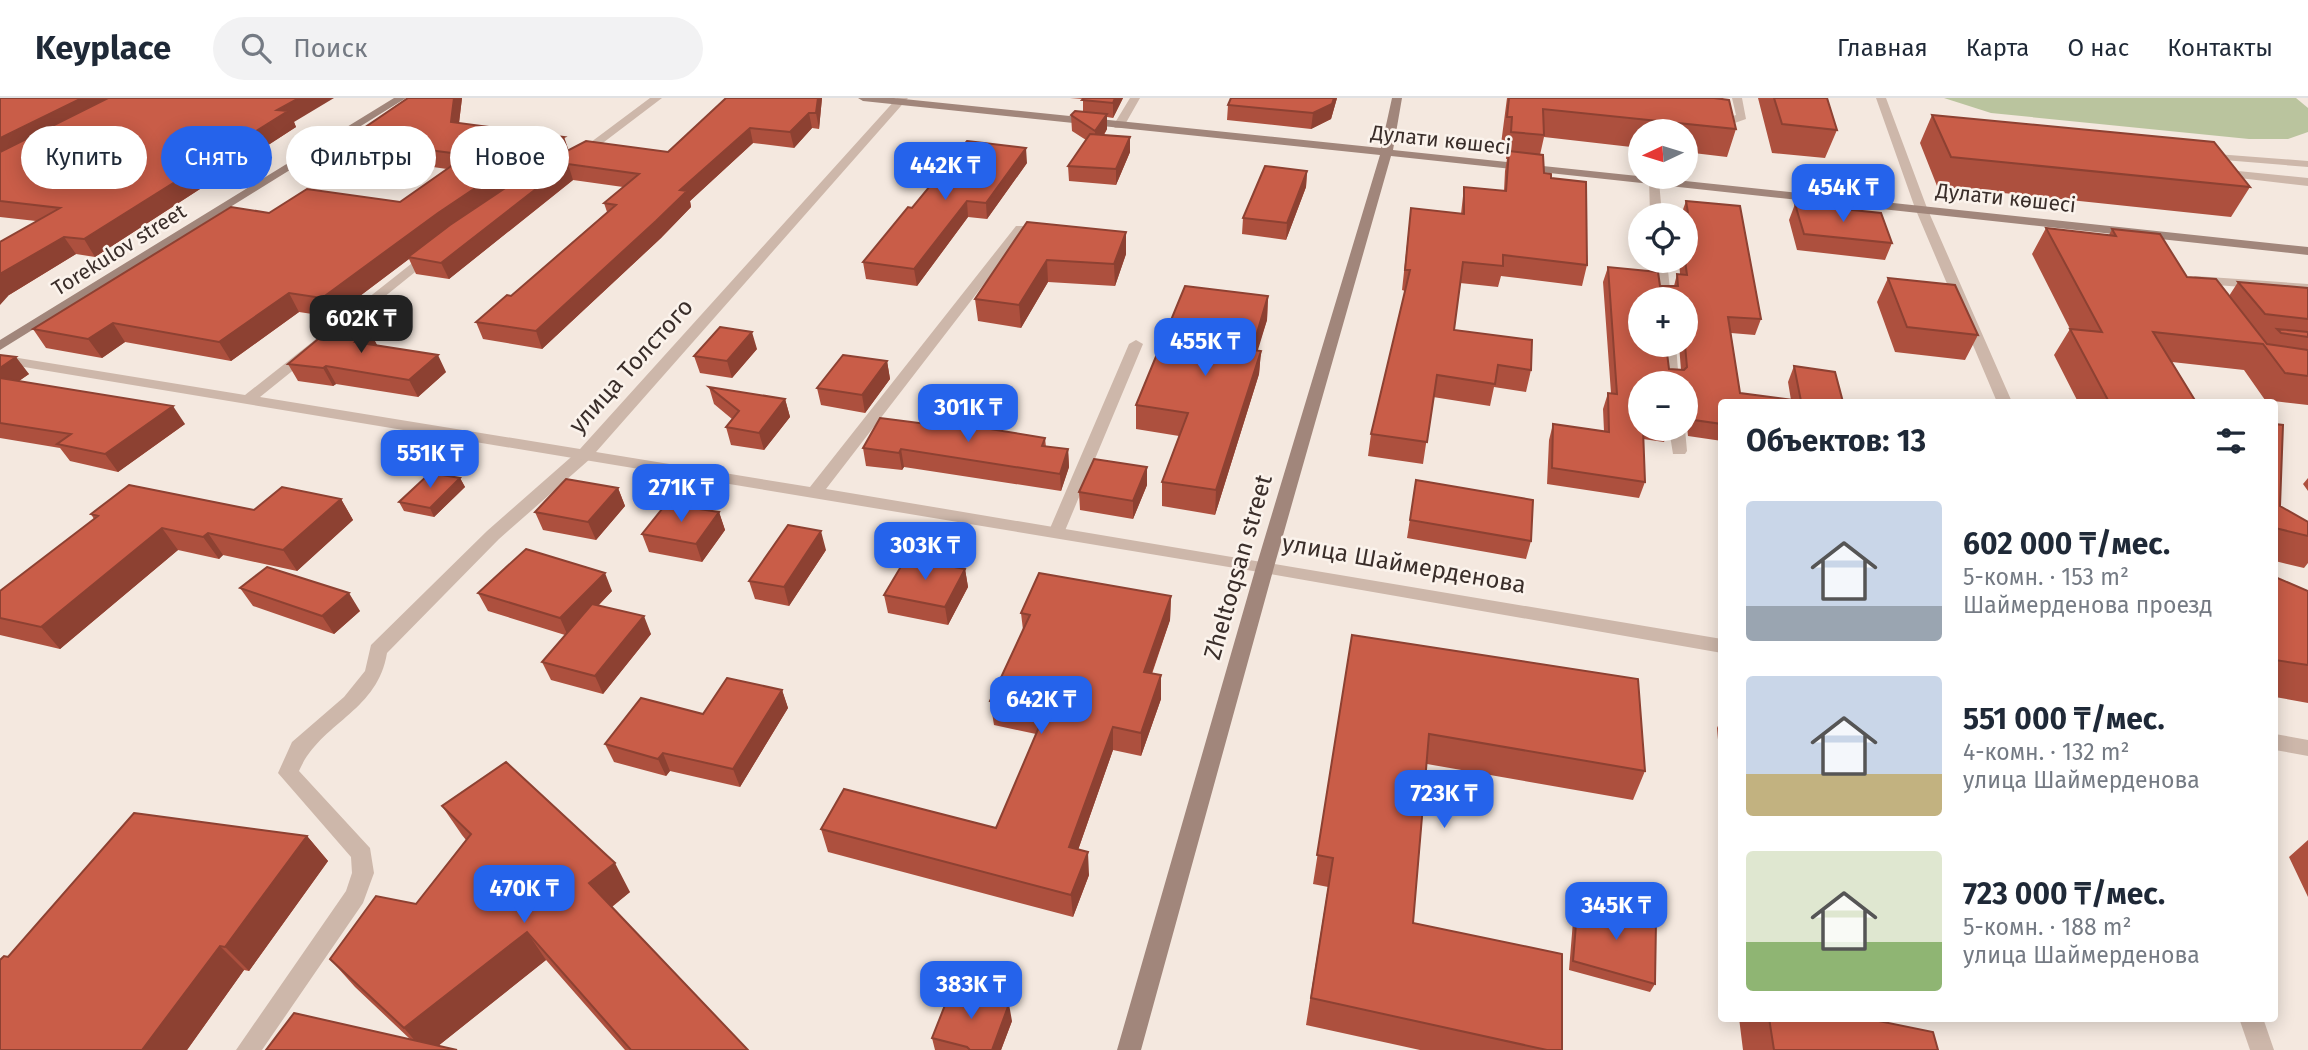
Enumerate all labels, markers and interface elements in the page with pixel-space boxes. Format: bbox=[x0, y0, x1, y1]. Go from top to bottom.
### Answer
search box bbox=[213, 17, 703, 80]
text: Keyplace bbox=[35, 28, 171, 68]
icon: search bbox=[237, 29, 275, 67]
text: Поиск bbox=[293, 33, 367, 64]
text: Главная bbox=[1837, 34, 1928, 62]
text: Карта bbox=[1966, 34, 2029, 62]
text: О нас bbox=[2067, 34, 2129, 62]
text: Контакты bbox=[2167, 34, 2273, 62]
north arrow bbox=[1628, 119, 1698, 189]
map controls bbox=[1628, 119, 1698, 441]
street label: Дулати көшесі bbox=[1369, 120, 1512, 160]
chip: Купить bbox=[21, 126, 147, 189]
chip: Снять bbox=[161, 126, 272, 189]
chip: Фильтры bbox=[286, 126, 436, 189]
chip: Новое bbox=[450, 126, 569, 189]
pin: 442K ₸ bbox=[888, 142, 1002, 202]
text: 442K ₸ bbox=[910, 151, 980, 179]
pin: 454K ₸ bbox=[1786, 164, 1900, 224]
text: 454K ₸ bbox=[1808, 173, 1878, 201]
street label: Дулати көшесі bbox=[1934, 178, 2077, 218]
street label: Torekulov street bbox=[47, 198, 191, 302]
button: locate bbox=[1628, 203, 1698, 273]
button: + bbox=[1628, 287, 1698, 357]
street label: улица Толстого bbox=[563, 293, 699, 439]
pin: 602K ₸ bbox=[304, 296, 418, 355]
text: 602K ₸ bbox=[326, 304, 396, 332]
pin: 455K ₸ bbox=[1148, 318, 1262, 378]
text: 455K ₸ bbox=[1170, 327, 1240, 355]
button: − bbox=[1628, 371, 1698, 441]
pin: 301K ₸ bbox=[911, 384, 1025, 444]
text: 301K ₸ bbox=[934, 393, 1002, 421]
icon: filters bbox=[2212, 422, 2250, 460]
text: Объектов: 13 bbox=[1746, 423, 1926, 459]
pin: 551K ₸ bbox=[373, 430, 487, 490]
text: 551K ₸ bbox=[397, 439, 463, 467]
pin: 271K ₸ bbox=[624, 464, 738, 524]
street label: Zheltoqsan street bbox=[1198, 471, 1278, 663]
text: 271K ₸ bbox=[648, 473, 714, 501]
pin: 303K ₸ bbox=[868, 522, 982, 582]
text: 602 000 ₸/мес. bbox=[1963, 526, 2170, 562]
street label: улица Шаймерденова bbox=[1280, 529, 1528, 599]
icon: home bbox=[1802, 529, 1886, 613]
text: 303K ₸ bbox=[890, 531, 960, 559]
text: 5-комн. · 153 m² bbox=[1963, 563, 2129, 591]
text: Шаймерденова проезд bbox=[1963, 591, 2212, 619]
pin: 642K ₸ bbox=[984, 676, 1098, 736]
text: 642K ₸ bbox=[1006, 685, 1076, 713]
text: 551 000 ₸/мес. bbox=[1963, 701, 2165, 737]
icon: home bbox=[1802, 704, 1886, 788]
text: 4-комн. · 132 m² bbox=[1963, 738, 2129, 766]
text: улица Шаймерденова bbox=[1963, 766, 2200, 794]
pin: 723K ₸ bbox=[1387, 770, 1501, 830]
text: 723K ₸ bbox=[1411, 779, 1477, 807]
pin: 470K ₸ bbox=[467, 866, 581, 925]
text: 470K ₸ bbox=[490, 874, 558, 902]
text: 723 000 ₸/мес. bbox=[1963, 876, 2165, 912]
icon: home bbox=[1802, 879, 1886, 963]
pin: 345K ₸ bbox=[1559, 882, 1673, 942]
text: 345K ₸ bbox=[1581, 891, 1651, 919]
text: 5-комн. · 188 m² bbox=[1963, 913, 2131, 941]
text: улица Шаймерденова bbox=[1963, 941, 2200, 969]
pin: 383K ₸ bbox=[914, 962, 1028, 1021]
text: 383K ₸ bbox=[936, 970, 1006, 998]

